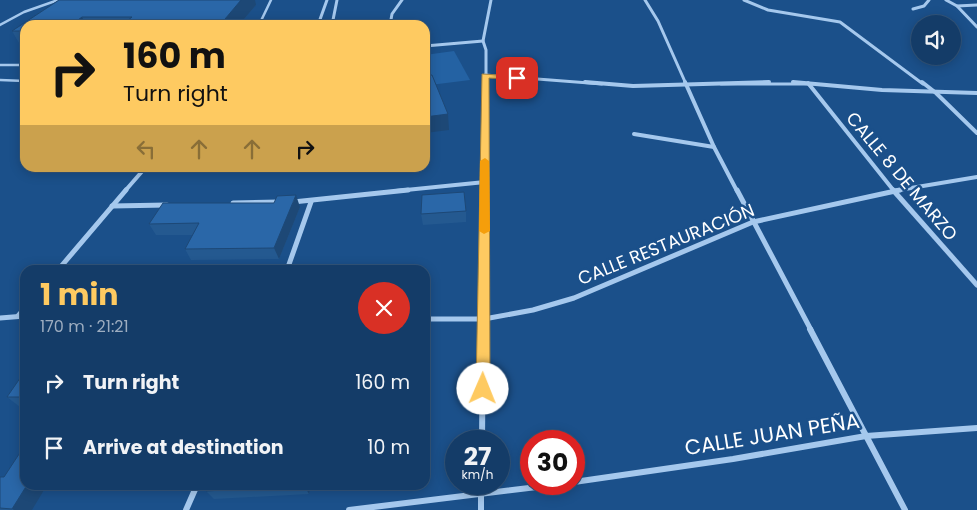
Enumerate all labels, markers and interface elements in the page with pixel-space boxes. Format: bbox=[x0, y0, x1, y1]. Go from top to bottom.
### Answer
map controls bbox=[911, 15, 961, 65]
button: sound bbox=[911, 15, 961, 65]
text: 160 m bbox=[123, 31, 226, 80]
icon: right bbox=[40, 40, 105, 105]
pin bbox=[496, 57, 538, 99]
icon: arrive bbox=[503, 64, 531, 92]
text: Turn right bbox=[123, 78, 228, 109]
street label: CALLE 8 DE MARZO bbox=[841, 106, 963, 246]
icon: left bbox=[132, 135, 160, 163]
icon: ahead bbox=[185, 135, 213, 163]
icon: ahead bbox=[238, 135, 266, 163]
icon: right bbox=[291, 135, 319, 163]
street label: CALLE RESTAURACIÓN bbox=[574, 197, 758, 291]
text: 1 min bbox=[40, 273, 118, 316]
button: close bbox=[358, 282, 410, 334]
text: 170 m · 21:21 bbox=[40, 315, 129, 338]
position arrow bbox=[456, 362, 508, 414]
icon: right bbox=[40, 369, 68, 397]
text: Turn right bbox=[83, 369, 179, 396]
text: 160 m bbox=[355, 369, 410, 396]
street label: CALLE JUAN PEÑA bbox=[683, 406, 861, 462]
speed limit sign: 30 bbox=[520, 430, 585, 495]
icon: arrive bbox=[40, 434, 68, 462]
text: Arrive at destination bbox=[83, 434, 284, 461]
text: 10 m bbox=[367, 434, 410, 461]
text: 27 bbox=[464, 439, 491, 474]
text: km/h bbox=[462, 466, 493, 483]

